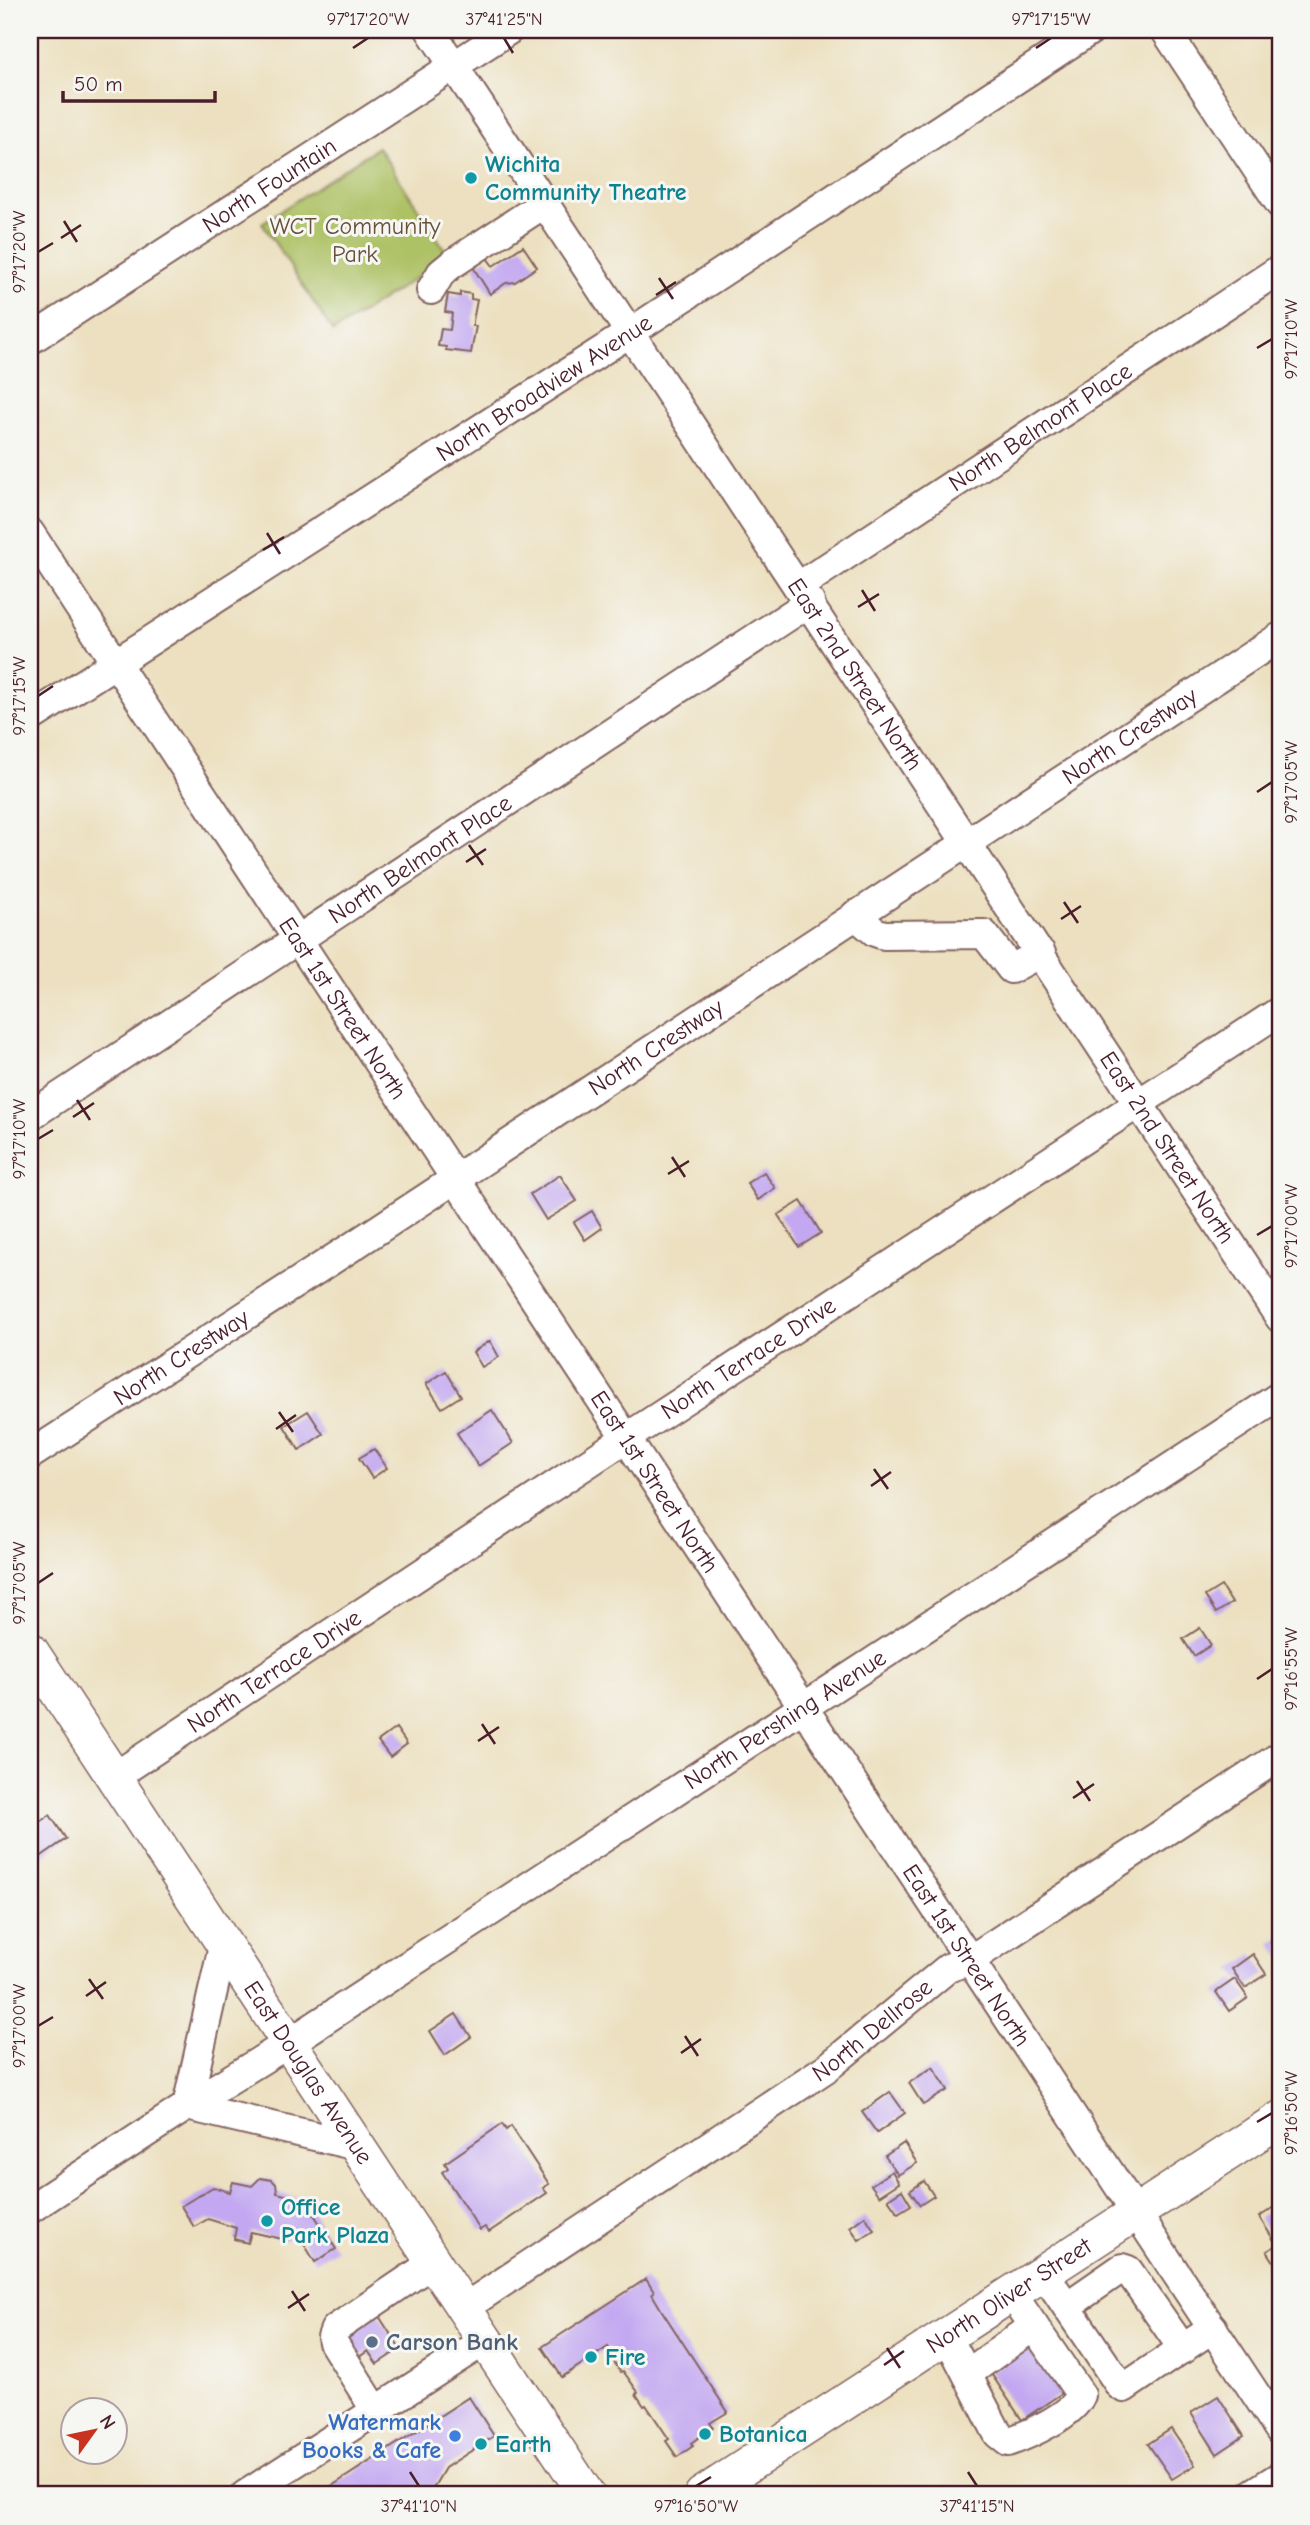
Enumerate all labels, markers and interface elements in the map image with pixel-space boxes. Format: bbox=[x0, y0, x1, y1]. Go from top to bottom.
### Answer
text: 97°17'20"W bbox=[327, 9, 410, 30]
text: 37°41'25"N bbox=[465, 9, 543, 30]
text: 97°17'15"W bbox=[1011, 9, 1091, 30]
scale bar bbox=[63, 60, 215, 104]
text: 50 m bbox=[74, 72, 123, 96]
street label: North Fountain bbox=[197, 132, 341, 239]
place label: Wichita Community Theatre bbox=[485, 150, 687, 206]
marker: Wichita Community Theatre bbox=[463, 170, 479, 186]
text: 97°17'20"W bbox=[9, 210, 30, 293]
park label: WCT Community Park bbox=[270, 212, 441, 268]
text: 97°17'10"W bbox=[1281, 298, 1302, 379]
street label: North Broadview Avenue bbox=[431, 308, 657, 467]
street label: North Belmont Place bbox=[943, 357, 1137, 497]
street label: East 2nd Street North bbox=[782, 573, 929, 776]
text: 97°17'15"W bbox=[9, 656, 30, 736]
street label: North Crestway bbox=[1057, 681, 1203, 790]
text: 97°17'05"W bbox=[1281, 740, 1302, 823]
street label: North Belmont Place bbox=[323, 789, 517, 929]
street label: East 1st Street North bbox=[273, 912, 413, 1104]
street label: North Crestway bbox=[583, 993, 729, 1102]
street label: East 2nd Street North bbox=[1094, 1046, 1241, 1249]
text: 97°17'10"W bbox=[9, 1098, 30, 1179]
text: 97°17'00"W bbox=[1281, 1184, 1302, 1268]
street label: North Terrace Drive bbox=[656, 1291, 841, 1425]
street label: North Crestway bbox=[108, 1303, 254, 1411]
street label: East 1st Street North bbox=[585, 1385, 725, 1578]
text: 97°17'05"W bbox=[9, 1541, 30, 1624]
street label: North Terrace Drive bbox=[182, 1603, 366, 1739]
text: 97°16'55"W bbox=[1281, 1627, 1302, 1711]
street label: North Pershing Avenue bbox=[679, 1643, 891, 1795]
street label: East 1st Street North bbox=[897, 1859, 1037, 2052]
street label: North Dellrose bbox=[807, 1973, 938, 2088]
street label: East Douglas Avenue bbox=[238, 1976, 379, 2169]
text: 97°17'00"W bbox=[9, 1984, 30, 2068]
text: 97°16'50"W bbox=[1281, 2071, 1302, 2155]
place label: Office Park Plaza bbox=[281, 2193, 390, 2249]
marker: Office Park Plaza bbox=[259, 2213, 275, 2229]
street label: North Oliver Street bbox=[921, 2231, 1098, 2359]
place label: Carson Bank bbox=[386, 2328, 518, 2356]
marker: Carson Bank bbox=[364, 2334, 380, 2350]
place label: Fire bbox=[605, 2343, 646, 2371]
marker: Fire bbox=[583, 2349, 599, 2365]
north arrow bbox=[60, 2396, 130, 2466]
place label: Watermark Books & Cafe bbox=[302, 2408, 441, 2464]
text: N bbox=[95, 2411, 120, 2433]
place label: Botanica bbox=[719, 2420, 808, 2448]
marker: Botanica bbox=[697, 2426, 713, 2442]
marker: Watermark Books & Cafe bbox=[447, 2428, 463, 2444]
place label: Earth bbox=[495, 2430, 552, 2458]
marker: Earth bbox=[473, 2436, 489, 2452]
text: 37°41'10"N bbox=[381, 2496, 457, 2517]
text: 97°16'50"W bbox=[654, 2496, 738, 2517]
text: 37°41'15"N bbox=[939, 2496, 1015, 2517]

